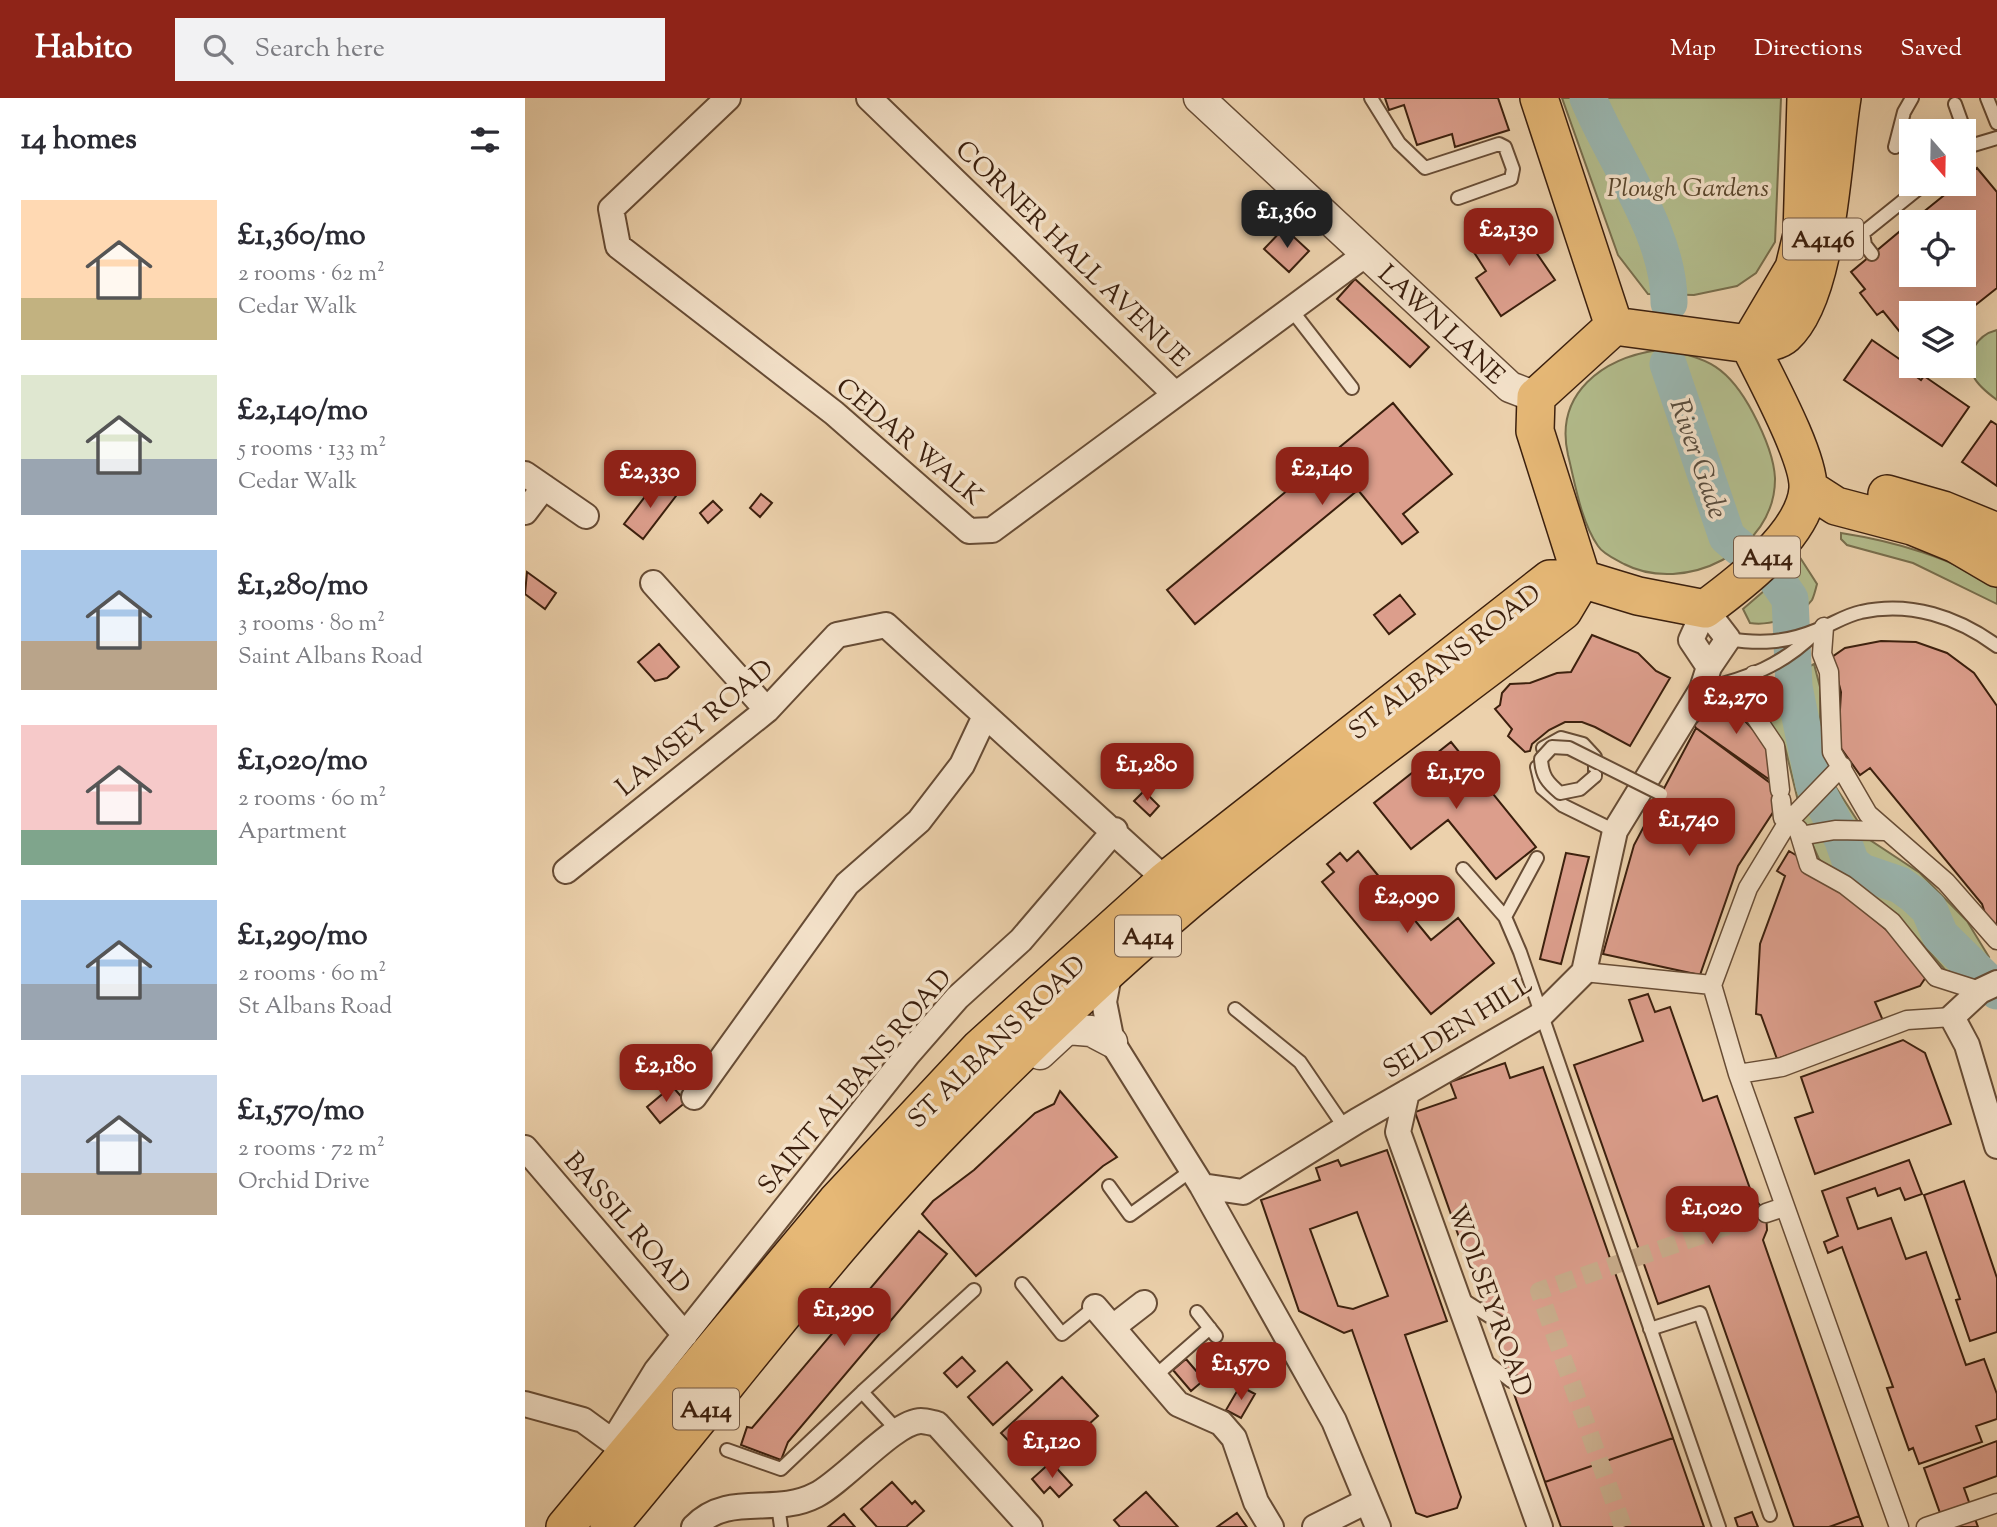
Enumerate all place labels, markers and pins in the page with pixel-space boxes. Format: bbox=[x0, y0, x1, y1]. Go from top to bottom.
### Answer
pin: £1,360 bbox=[1230, 190, 1344, 250]
pin: £2,130 bbox=[1452, 208, 1566, 268]
pin: £2,140 bbox=[1265, 448, 1379, 507]
pin: £2,330 bbox=[593, 450, 707, 510]
pin: £2,270 bbox=[1679, 676, 1793, 736]
pin: £1,280 bbox=[1090, 744, 1204, 803]
pin: £1,170 bbox=[1399, 752, 1513, 811]
pin: £1,740 bbox=[1632, 798, 1746, 858]
pin: £2,090 bbox=[1350, 876, 1464, 935]
pin: £2,180 bbox=[609, 1044, 723, 1104]
pin: £1,020 bbox=[1655, 1186, 1769, 1246]
pin: £1,290 bbox=[787, 1288, 901, 1348]
pin: £1,570 bbox=[1184, 1342, 1298, 1402]
pin: £1,120 bbox=[995, 1420, 1109, 1480]

